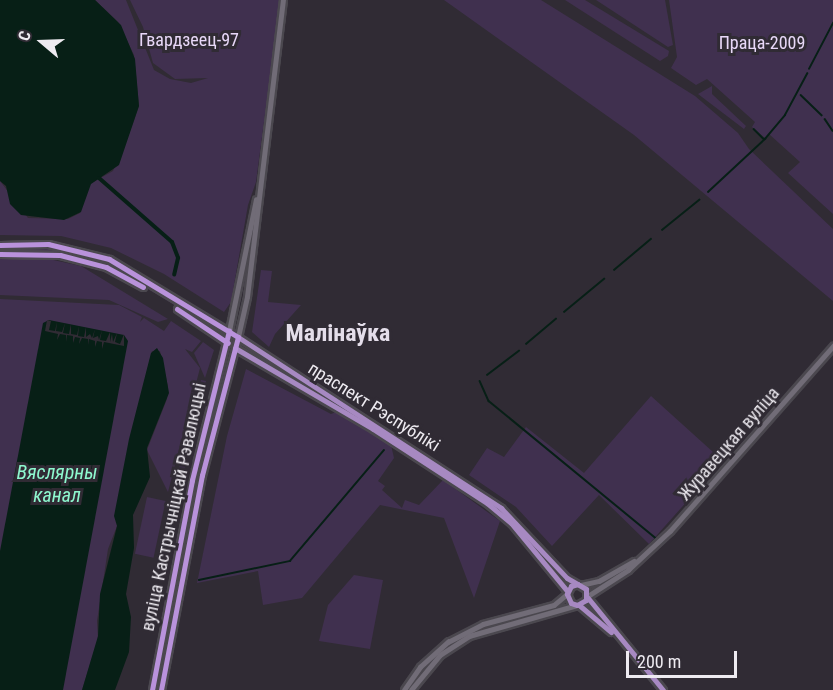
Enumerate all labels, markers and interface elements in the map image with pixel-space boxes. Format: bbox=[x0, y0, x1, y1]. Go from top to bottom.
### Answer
north arrow bbox=[12, 12, 72, 72]
text: С bbox=[14, 29, 35, 43]
park label: Гвардзеец-97 bbox=[139, 29, 239, 51]
park label: Праца-2009 bbox=[719, 32, 805, 54]
district label: Малінаўка bbox=[286, 320, 390, 348]
street label: праспект Рэспублікі bbox=[304, 358, 444, 456]
street label: вуліца Кастрычніцкай Рэвалюцыі bbox=[137, 381, 211, 633]
street label: Журавецкая вуліца bbox=[674, 383, 784, 505]
water label: Вяслярны канал bbox=[17, 460, 97, 507]
scale bar bbox=[629, 639, 740, 677]
text: 200 m bbox=[637, 651, 681, 672]

